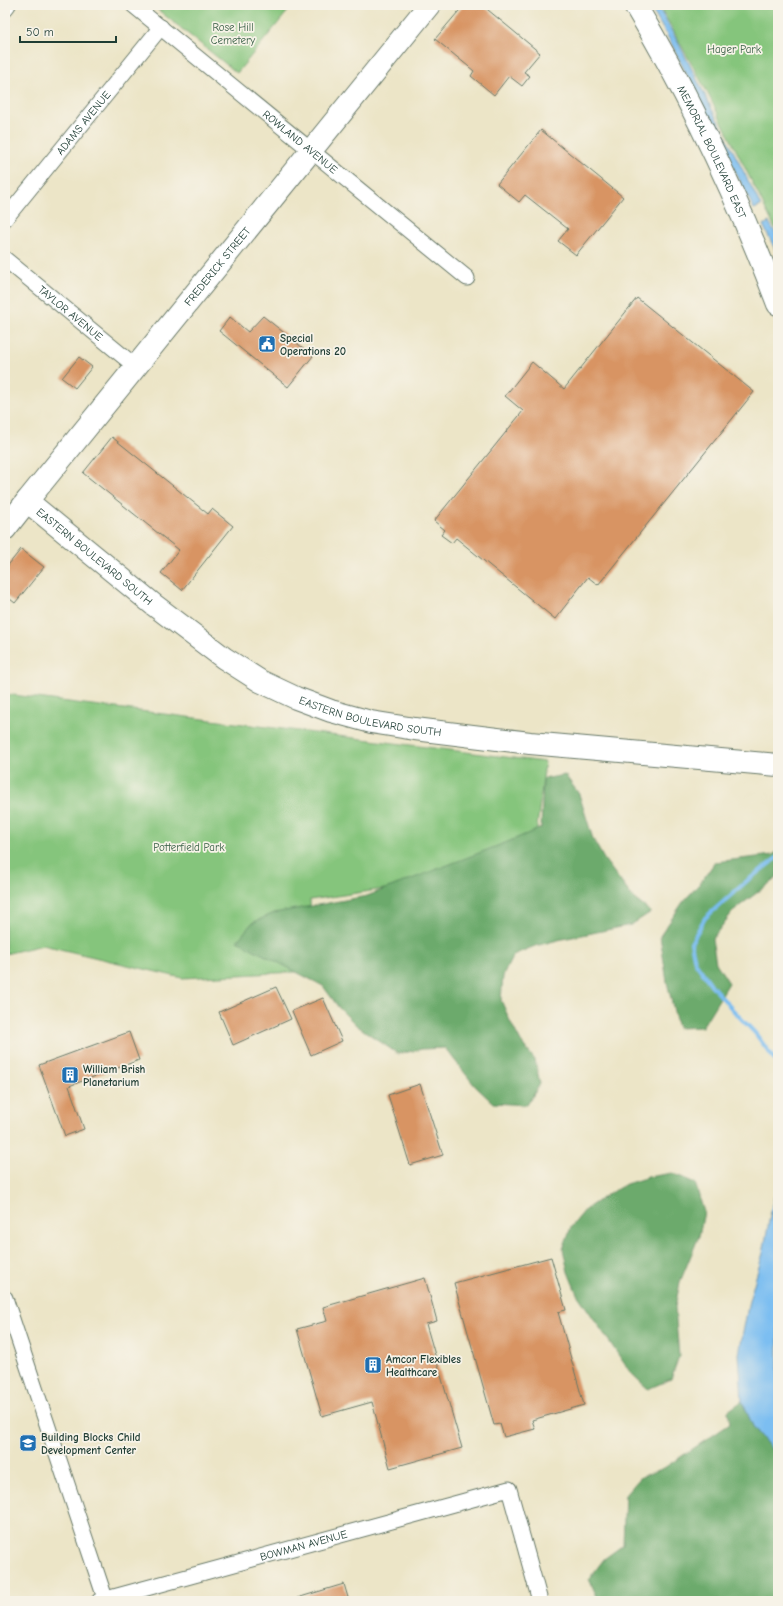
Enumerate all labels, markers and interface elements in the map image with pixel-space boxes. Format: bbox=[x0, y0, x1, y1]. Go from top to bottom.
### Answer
scale bar bbox=[20, 18, 116, 44]
park label: Rose Hill Cemetery bbox=[211, 21, 255, 47]
text: 50 m bbox=[26, 25, 54, 39]
park label: Hager Park bbox=[707, 43, 762, 56]
street label: MEMORIAL BOULEVARD EAST bbox=[675, 83, 749, 221]
street label: ADAMS AVENUE bbox=[53, 88, 113, 157]
street label: ROWLAND AVENUE bbox=[260, 107, 341, 176]
street label: FREDERICK STREET bbox=[181, 224, 253, 308]
street label: TAYLOR AVENUE bbox=[36, 283, 106, 344]
place label: Special Operations 20 bbox=[280, 332, 346, 358]
public building icon: Special Operations 20 bbox=[257, 334, 277, 354]
street label: EASTERN BOULEVARD SOUTH bbox=[34, 505, 155, 608]
street label: EASTERN BOULEVARD SOUTH bbox=[297, 693, 442, 739]
park label: Potterfield Park bbox=[153, 841, 225, 854]
place label: William Brish Planetarium bbox=[83, 1063, 146, 1089]
building icon: William Brish Planetarium bbox=[60, 1065, 80, 1085]
place label: Amcor Flexibles Healthcare bbox=[386, 1353, 461, 1379]
building icon: Amcor Flexibles Healthcare bbox=[363, 1355, 383, 1375]
place label: Building Blocks Child Development Center bbox=[41, 1431, 141, 1457]
school or university icon: Building Blocks Child Development Center bbox=[18, 1433, 38, 1453]
street label: BOWMAN AVENUE bbox=[259, 1527, 349, 1563]

